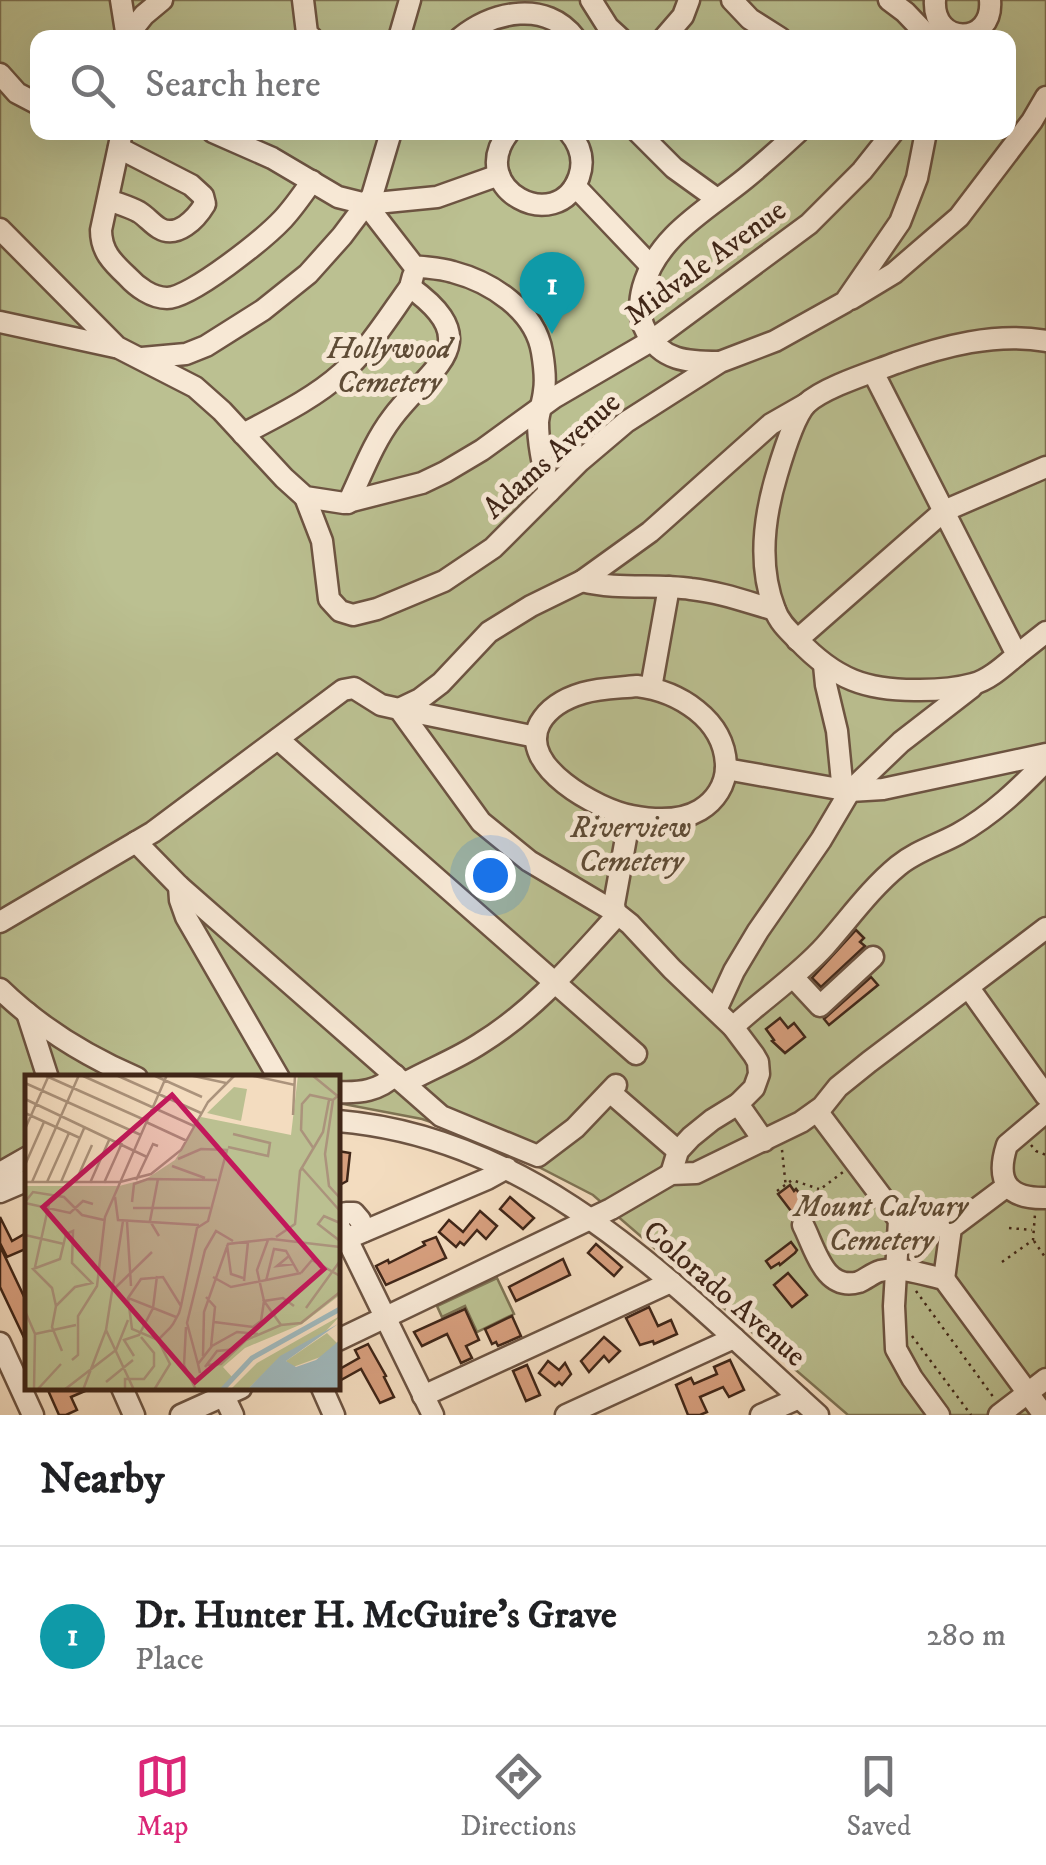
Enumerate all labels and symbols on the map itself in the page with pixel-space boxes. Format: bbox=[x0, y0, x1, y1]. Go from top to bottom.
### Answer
street label: Midvale Avenue bbox=[618, 192, 794, 334]
pin: 1 bbox=[520, 252, 584, 334]
park label: Hollywood Cemetery bbox=[326, 331, 456, 402]
street label: Adams Avenue bbox=[476, 385, 628, 528]
park label: Riverview Cemetery bbox=[570, 810, 691, 881]
your location bbox=[465, 850, 516, 901]
inset map bbox=[25, 1075, 340, 1390]
park label: Mount Calvary Cemetery bbox=[792, 1189, 970, 1260]
street label: Colorado Avenue bbox=[635, 1213, 813, 1375]

